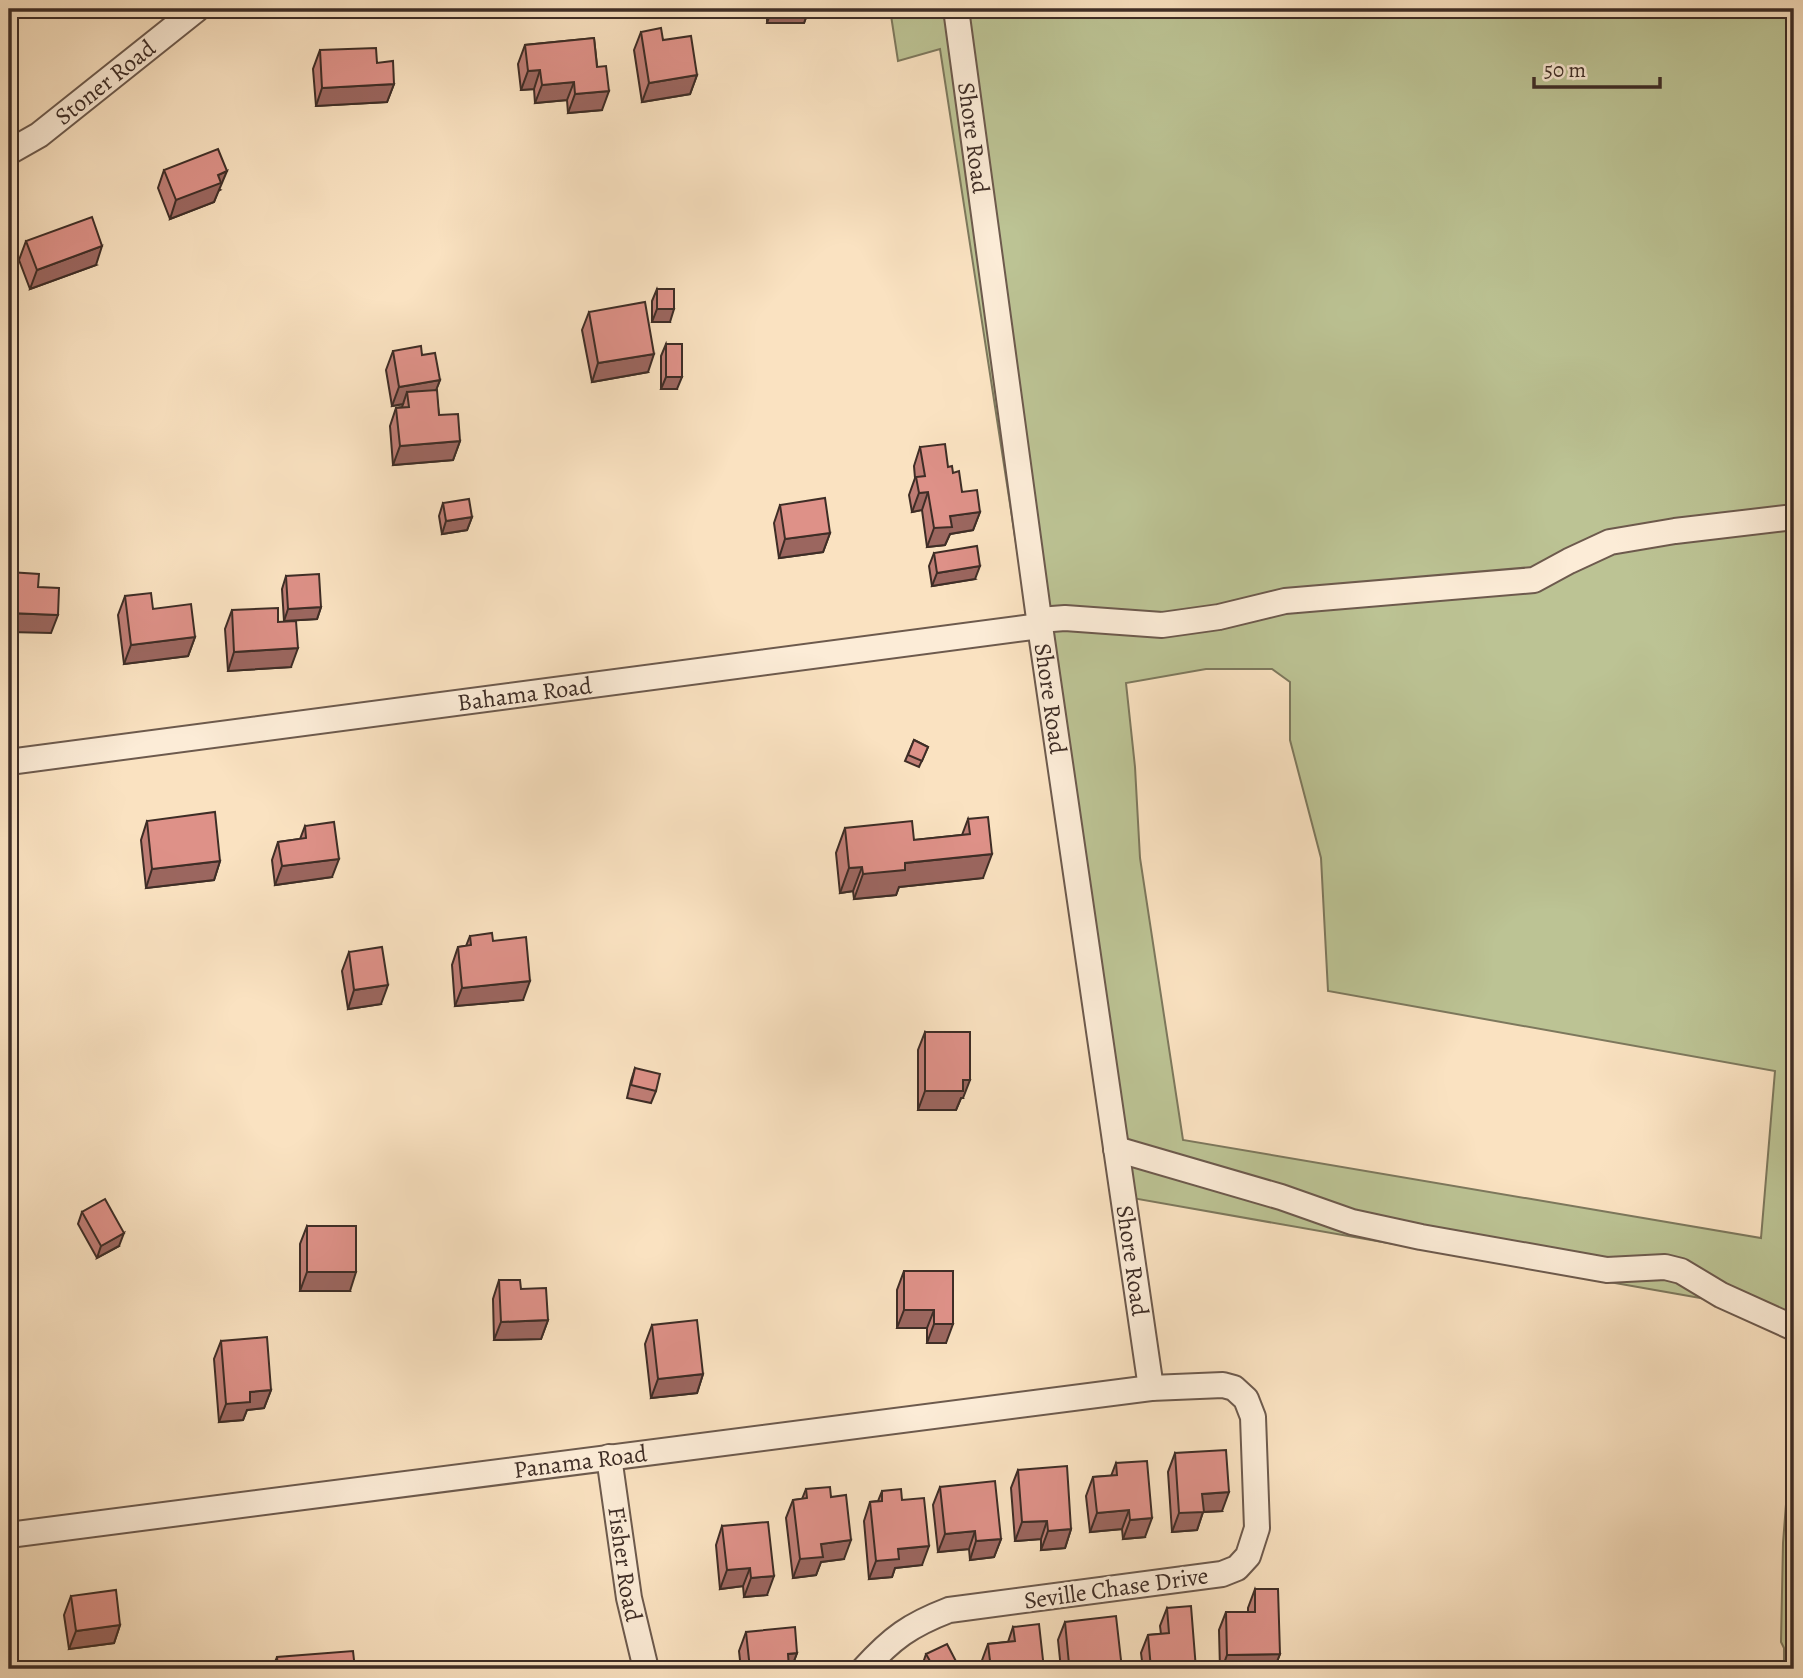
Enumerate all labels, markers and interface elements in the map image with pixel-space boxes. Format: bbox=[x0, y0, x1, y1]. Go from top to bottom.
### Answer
street label: Stoner Road bbox=[48, 32, 162, 132]
scale bar bbox=[1534, 46, 1660, 90]
text: 50 m bbox=[1544, 56, 1586, 84]
street label: Shore Road bbox=[950, 80, 997, 195]
street label: Shore Road bbox=[1027, 641, 1074, 756]
street label: Bahama Road bbox=[455, 669, 594, 719]
street label: Shore Road bbox=[1109, 1203, 1156, 1318]
street label: Panama Road bbox=[512, 1437, 649, 1486]
street label: Fisher Road bbox=[600, 1504, 650, 1625]
street label: Seville Chase Drive bbox=[1022, 1559, 1210, 1617]

